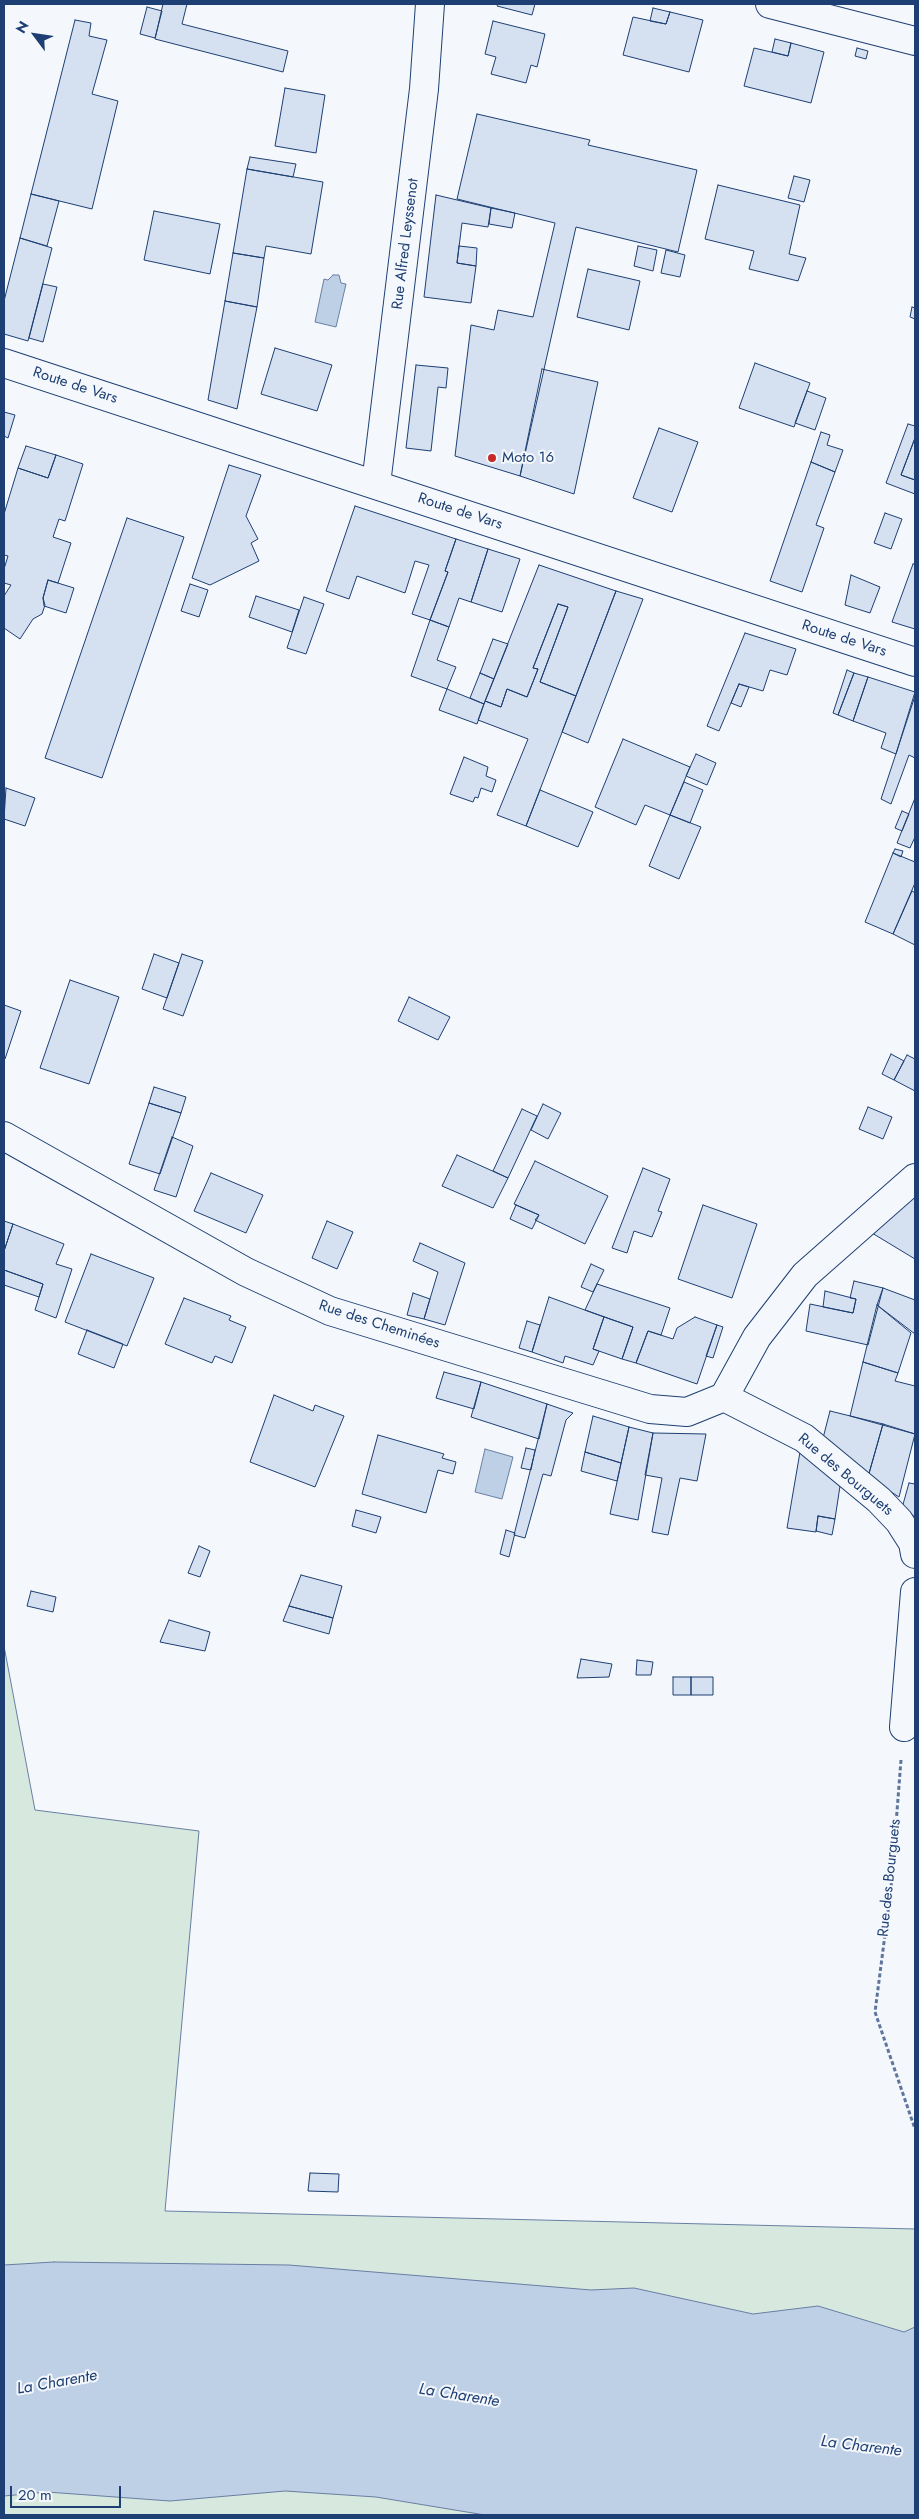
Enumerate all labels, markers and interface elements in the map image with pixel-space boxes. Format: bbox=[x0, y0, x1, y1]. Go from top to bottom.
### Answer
north arrow bbox=[10, 10, 60, 60]
text: N bbox=[11, 17, 34, 37]
street label: Rue Alfred Leyssenot bbox=[389, 177, 423, 311]
street label: Route de Vars bbox=[30, 364, 120, 408]
place label: Moto 16 bbox=[502, 449, 554, 467]
marker: Moto 16 bbox=[486, 452, 498, 464]
street label: Route de Vars bbox=[415, 490, 505, 534]
street label: Route de Vars bbox=[799, 617, 889, 661]
street label: Rue des Cheminées bbox=[316, 1297, 442, 1353]
street label: Rue des Bourguets bbox=[794, 1430, 896, 1520]
street label: Rue des Bourguets bbox=[875, 1818, 905, 1938]
water label: La Charente bbox=[15, 2366, 99, 2400]
water label: La Charente bbox=[417, 2380, 501, 2412]
water label: La Charente bbox=[820, 2433, 902, 2461]
scale bar bbox=[12, 2476, 124, 2508]
text: 20 m bbox=[18, 2484, 52, 2506]

